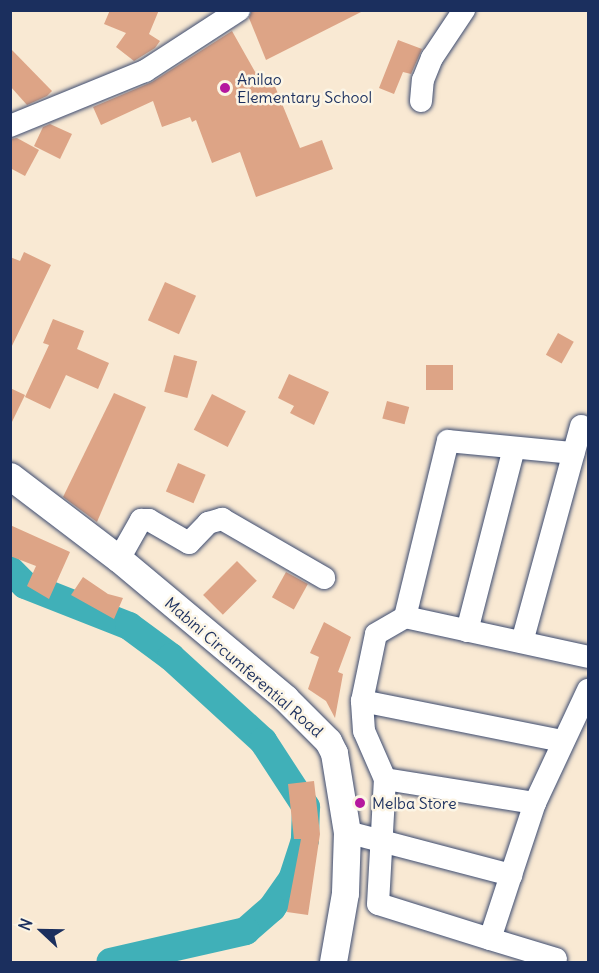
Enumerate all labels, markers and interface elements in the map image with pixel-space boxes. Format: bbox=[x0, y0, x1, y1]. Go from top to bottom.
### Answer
place label: Anilao Elementary School bbox=[237, 69, 372, 107]
marker: Anilao Elementary School bbox=[218, 81, 232, 95]
street label: Mabini Circumferential Road bbox=[161, 593, 327, 741]
place label: Melba Store bbox=[372, 793, 457, 813]
marker: Melba Store bbox=[353, 796, 367, 810]
north arrow bbox=[12, 901, 72, 961]
text: N bbox=[14, 915, 37, 933]

